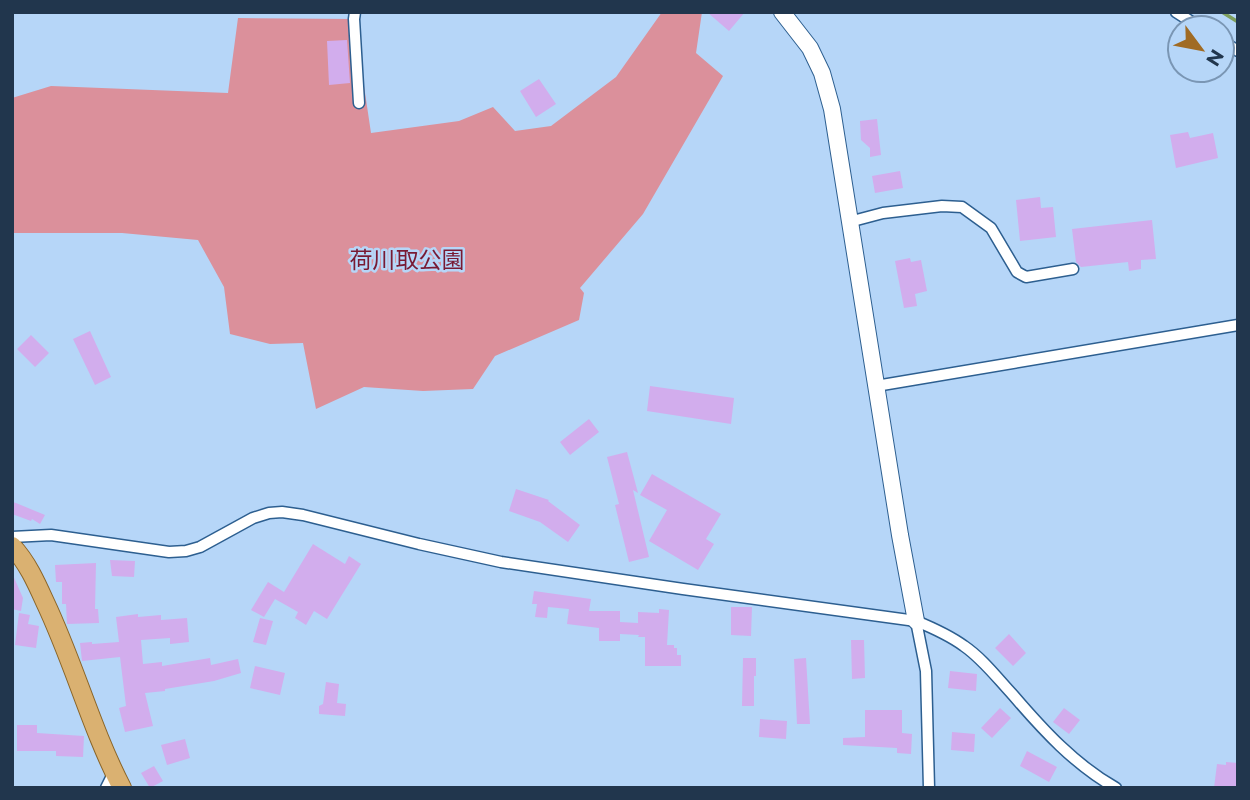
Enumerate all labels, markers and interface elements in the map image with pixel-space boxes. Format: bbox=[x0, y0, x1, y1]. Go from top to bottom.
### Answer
north arrow bbox=[1166, 14, 1236, 84]
text: N bbox=[1201, 45, 1229, 70]
park label: 荷川取公園 bbox=[350, 246, 465, 274]

